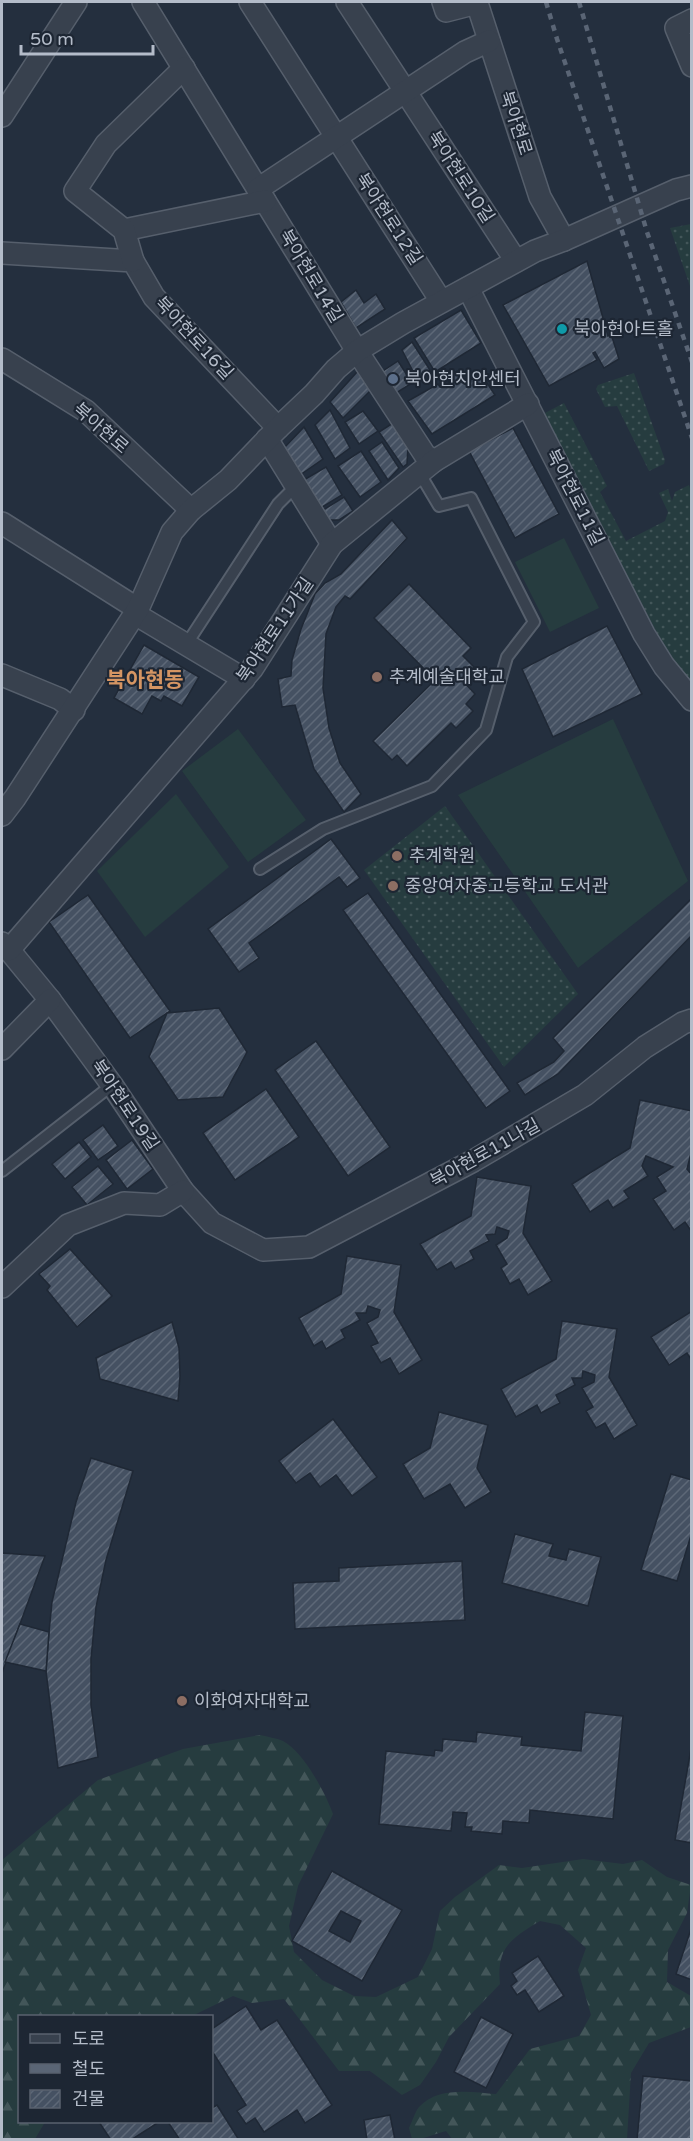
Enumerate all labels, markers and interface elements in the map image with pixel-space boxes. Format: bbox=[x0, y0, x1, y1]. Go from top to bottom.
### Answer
scale bar bbox=[21, 18, 153, 56]
text: 50 m bbox=[30, 28, 74, 50]
street label: 북아현로 bbox=[495, 88, 537, 158]
street label: 북아현로10길 bbox=[423, 127, 499, 227]
street label: 북아현로12길 bbox=[351, 169, 427, 269]
street label: 북아현로14길 bbox=[274, 225, 348, 327]
street label: 북아현로16길 bbox=[150, 292, 238, 384]
place label: 북아현아트홀 bbox=[574, 318, 673, 340]
marker: 북아현아트홀 bbox=[555, 322, 569, 336]
place label: 북아현치안센터 bbox=[405, 368, 521, 390]
marker: 북아현치안센터 bbox=[386, 372, 400, 386]
street label: 북아현로 bbox=[69, 398, 133, 458]
street label: 북아현로11길 bbox=[541, 445, 609, 549]
street label: 북아현로11가길 bbox=[232, 573, 318, 687]
place label: 추계예술대학교 bbox=[389, 666, 505, 688]
district label: 북아현동 bbox=[106, 668, 184, 693]
marker: 추계예술대학교 bbox=[370, 670, 384, 684]
place label: 추계학원 bbox=[409, 845, 475, 867]
marker: 추계학원 bbox=[390, 849, 404, 863]
place label: 중앙여자중고등학교 도서관 bbox=[405, 875, 609, 897]
marker: 중앙여자중고등학교 도서관 bbox=[386, 879, 400, 893]
street label: 북아현로19길 bbox=[86, 1055, 164, 1155]
street label: 북아현로11나길 bbox=[426, 1114, 544, 1192]
place label: 이화여자대학교 bbox=[194, 1690, 310, 1712]
marker: 이화여자대학교 bbox=[175, 1694, 189, 1708]
legend bbox=[18, 2015, 213, 2123]
text: 도로 bbox=[72, 2028, 105, 2050]
text: 철도 bbox=[72, 2058, 105, 2080]
text: 건물 bbox=[72, 2088, 105, 2110]

